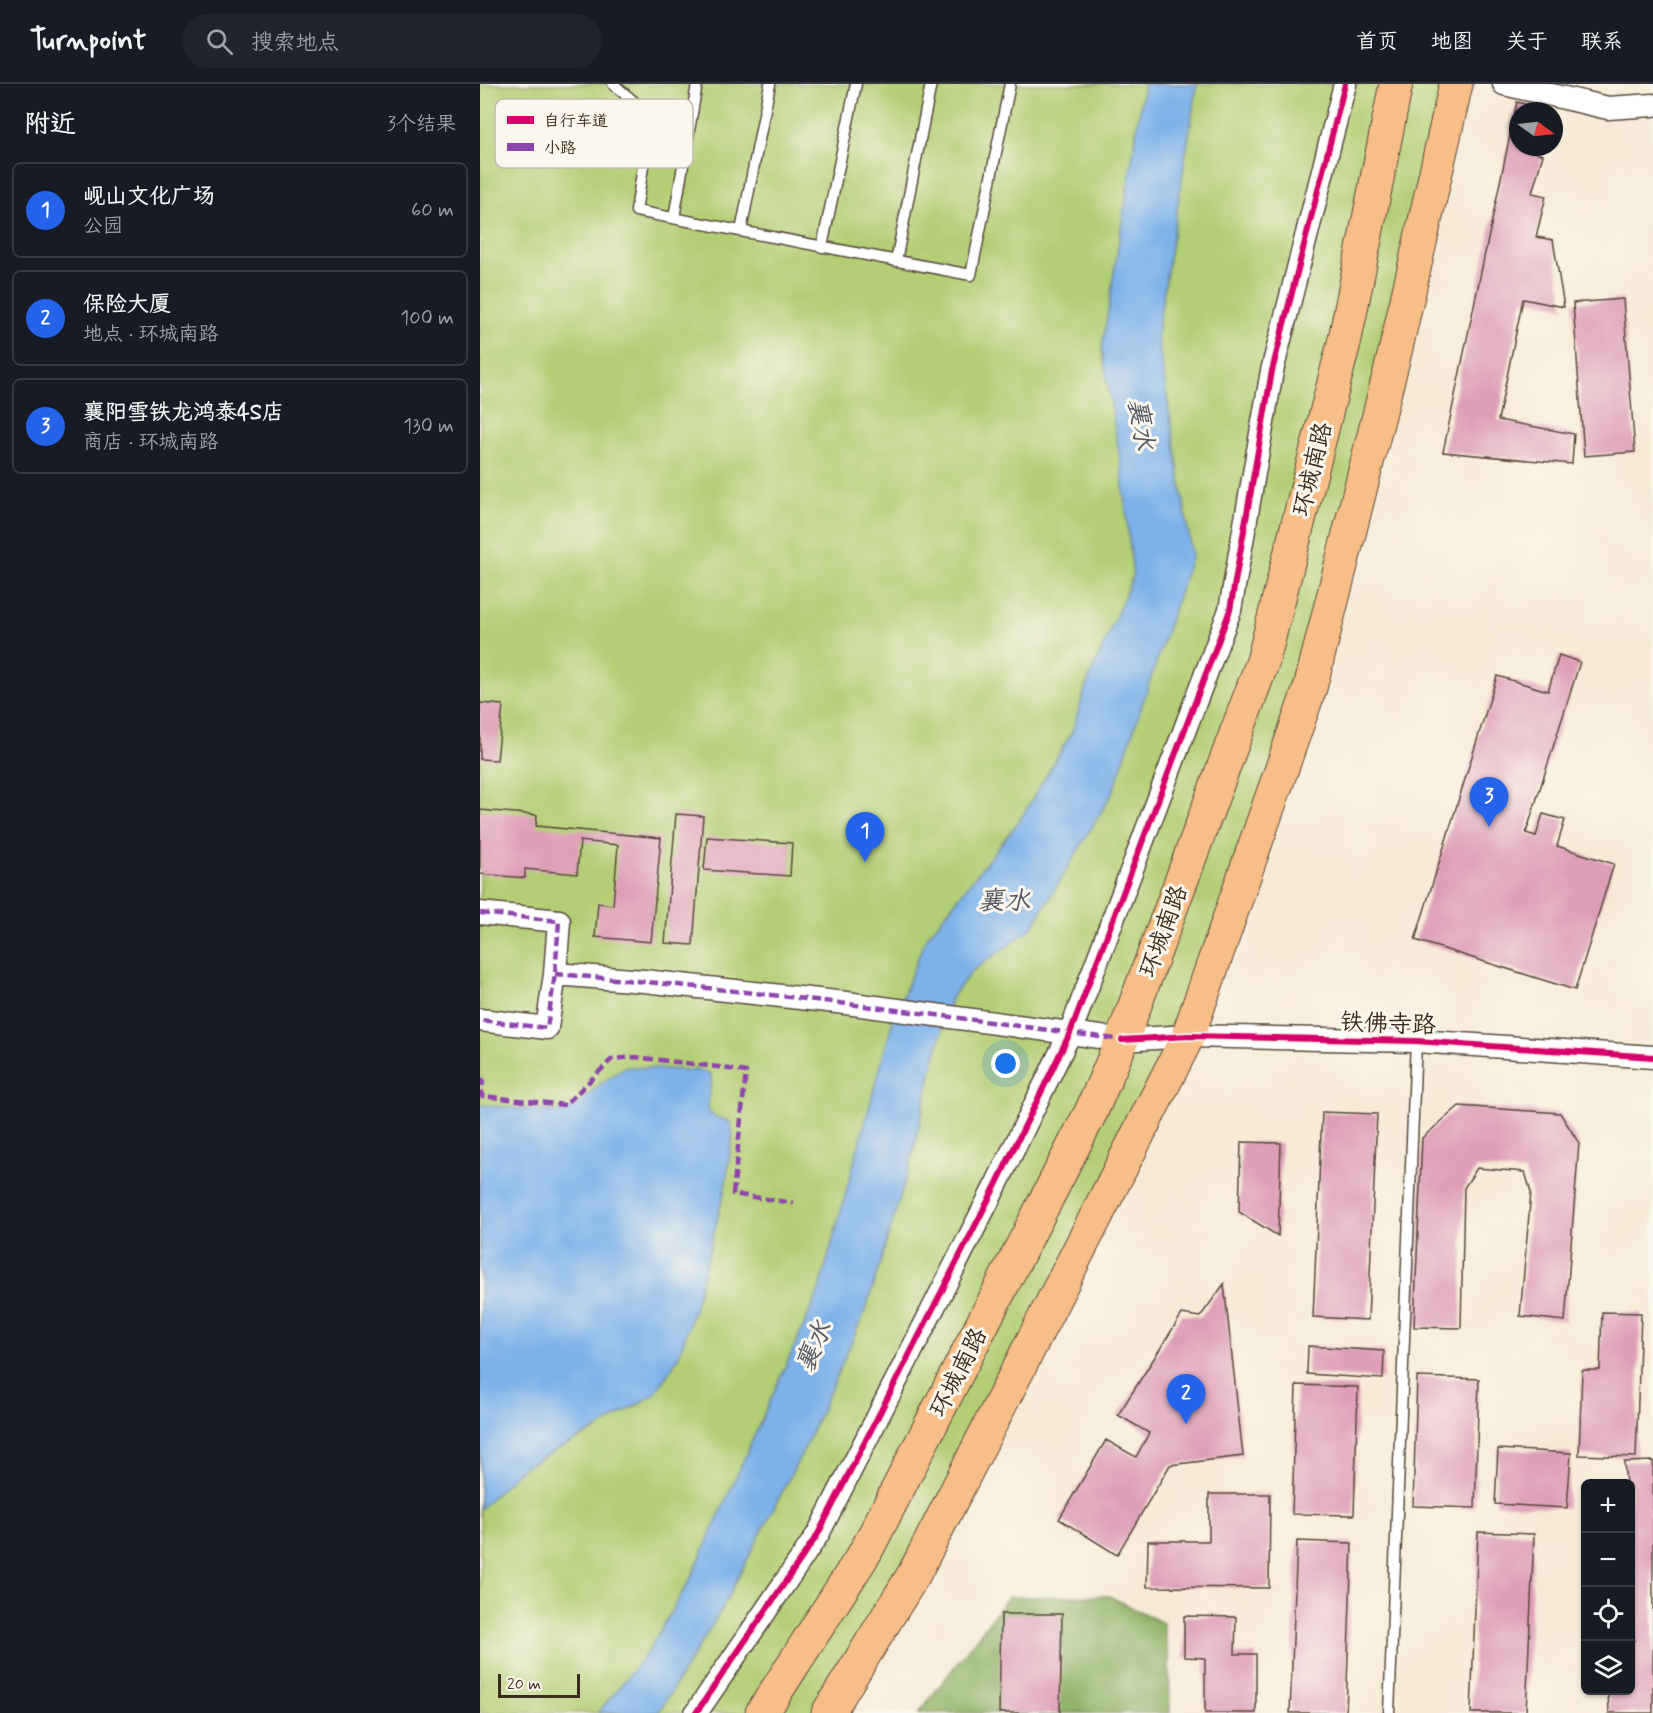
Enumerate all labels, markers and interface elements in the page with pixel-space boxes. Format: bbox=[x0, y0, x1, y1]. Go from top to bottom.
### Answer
search box bbox=[182, 14, 602, 68]
text: Turnpoint bbox=[30, 23, 146, 60]
icon: search bbox=[203, 25, 236, 58]
text: 首页 bbox=[1356, 28, 1398, 56]
text: 地图 bbox=[1431, 28, 1473, 56]
text: 关于 bbox=[1506, 28, 1548, 56]
text: 联系 bbox=[1581, 28, 1623, 56]
text: 搜索地点 bbox=[251, 29, 339, 57]
legend bbox=[495, 99, 693, 168]
north arrow bbox=[1509, 102, 1563, 156]
text: 附近 bbox=[24, 108, 76, 142]
text: 3个结果 bbox=[387, 111, 456, 138]
text: 自行车道 bbox=[544, 111, 608, 132]
text: 小路 bbox=[544, 138, 576, 159]
text: 岘山文化广场 bbox=[83, 183, 215, 211]
text: 1 bbox=[41, 197, 50, 224]
text: 60 m bbox=[411, 197, 454, 224]
text: 公园 bbox=[83, 213, 123, 240]
text: 保险大厦 bbox=[83, 291, 171, 319]
text: 2 bbox=[41, 305, 50, 332]
text: 100 m bbox=[400, 305, 454, 332]
text: 地点 · 环城南路 bbox=[83, 321, 218, 348]
water label: 襄水 bbox=[1119, 396, 1161, 454]
text: 襄阳雪铁龙鸿泰4S店 bbox=[83, 399, 284, 427]
text: 3 bbox=[41, 413, 50, 440]
text: 130 m bbox=[403, 413, 454, 440]
street label: 环城南路 bbox=[1287, 419, 1340, 520]
text: 商店 · 环城南路 bbox=[83, 429, 218, 456]
pin: 3 bbox=[1470, 778, 1508, 827]
pin: 1 bbox=[846, 812, 884, 862]
street label: 环城南路 bbox=[1133, 881, 1195, 982]
water label: 襄水 bbox=[978, 885, 1031, 919]
street label: 铁佛寺路 bbox=[1339, 1007, 1436, 1042]
your location bbox=[991, 1049, 1020, 1078]
water label: 襄水 bbox=[789, 1315, 841, 1377]
street label: 环城南路 bbox=[924, 1323, 995, 1422]
pin: 2 bbox=[1166, 1374, 1206, 1424]
map controls bbox=[1581, 1479, 1635, 1695]
button: + bbox=[1581, 1479, 1635, 1533]
button: − bbox=[1581, 1533, 1635, 1587]
button: locate bbox=[1581, 1587, 1635, 1641]
button: layers bbox=[1581, 1641, 1635, 1695]
scale bar bbox=[498, 1671, 580, 1698]
text: 20 m bbox=[507, 1674, 541, 1695]

